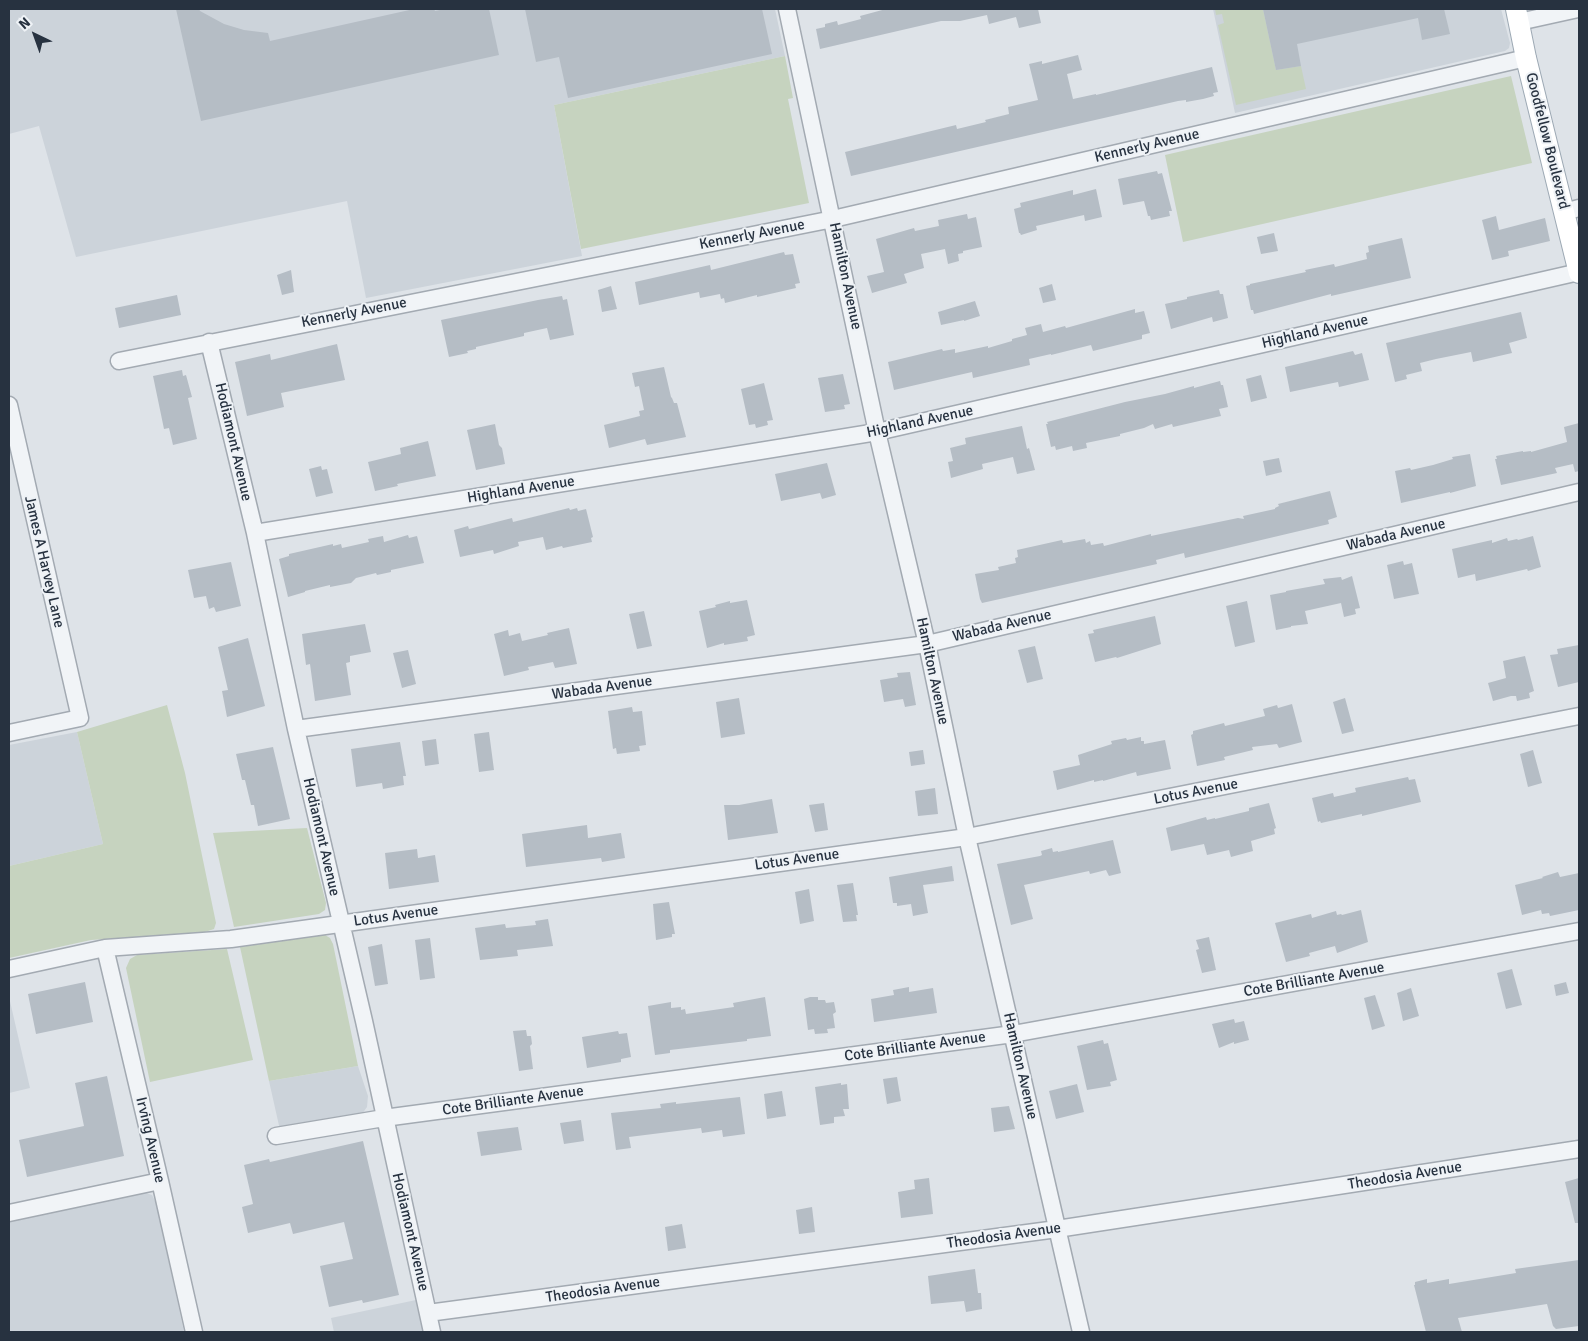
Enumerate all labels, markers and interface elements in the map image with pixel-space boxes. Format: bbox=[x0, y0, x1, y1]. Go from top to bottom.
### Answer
north arrow bbox=[10, 10, 60, 60]
text: N bbox=[15, 14, 34, 33]
street label: Goodfellow Boulevard bbox=[1521, 71, 1573, 211]
street label: Kennerly Avenue bbox=[1093, 125, 1201, 167]
street label: Kennerly Avenue bbox=[698, 216, 806, 254]
street label: Hamilton Avenue bbox=[825, 221, 865, 331]
street label: Kennerly Avenue bbox=[300, 294, 408, 332]
street label: Highland Avenue bbox=[1260, 311, 1370, 353]
street label: Hodiamont Avenue bbox=[211, 381, 255, 503]
street label: Highland Avenue bbox=[865, 402, 975, 442]
street label: Highland Avenue bbox=[466, 473, 576, 507]
street label: James A Harvey Lane bbox=[20, 494, 68, 630]
street label: Wabada Avenue bbox=[1345, 515, 1447, 555]
street label: Wabada Avenue bbox=[951, 606, 1053, 646]
street label: Hamilton Avenue bbox=[912, 616, 952, 726]
street label: Wabada Avenue bbox=[551, 672, 653, 704]
street label: Lotus Avenue bbox=[1152, 775, 1240, 809]
street label: Hodiamont Avenue bbox=[299, 776, 343, 898]
street label: Lotus Avenue bbox=[753, 845, 841, 875]
street label: Lotus Avenue bbox=[352, 901, 440, 931]
street label: Cote Brilliante Avenue bbox=[1242, 959, 1386, 1001]
street label: Hamilton Avenue bbox=[999, 1011, 1041, 1121]
street label: Cote Brilliante Avenue bbox=[843, 1028, 987, 1066]
street label: Cote Brilliante Avenue bbox=[441, 1082, 585, 1120]
street label: Irving Avenue bbox=[131, 1095, 169, 1185]
street label: Theodosia Avenue bbox=[1347, 1158, 1463, 1194]
street label: Hodiamont Avenue bbox=[388, 1171, 432, 1293]
street label: Theodosia Avenue bbox=[946, 1219, 1062, 1253]
street label: Theodosia Avenue bbox=[545, 1273, 661, 1307]

